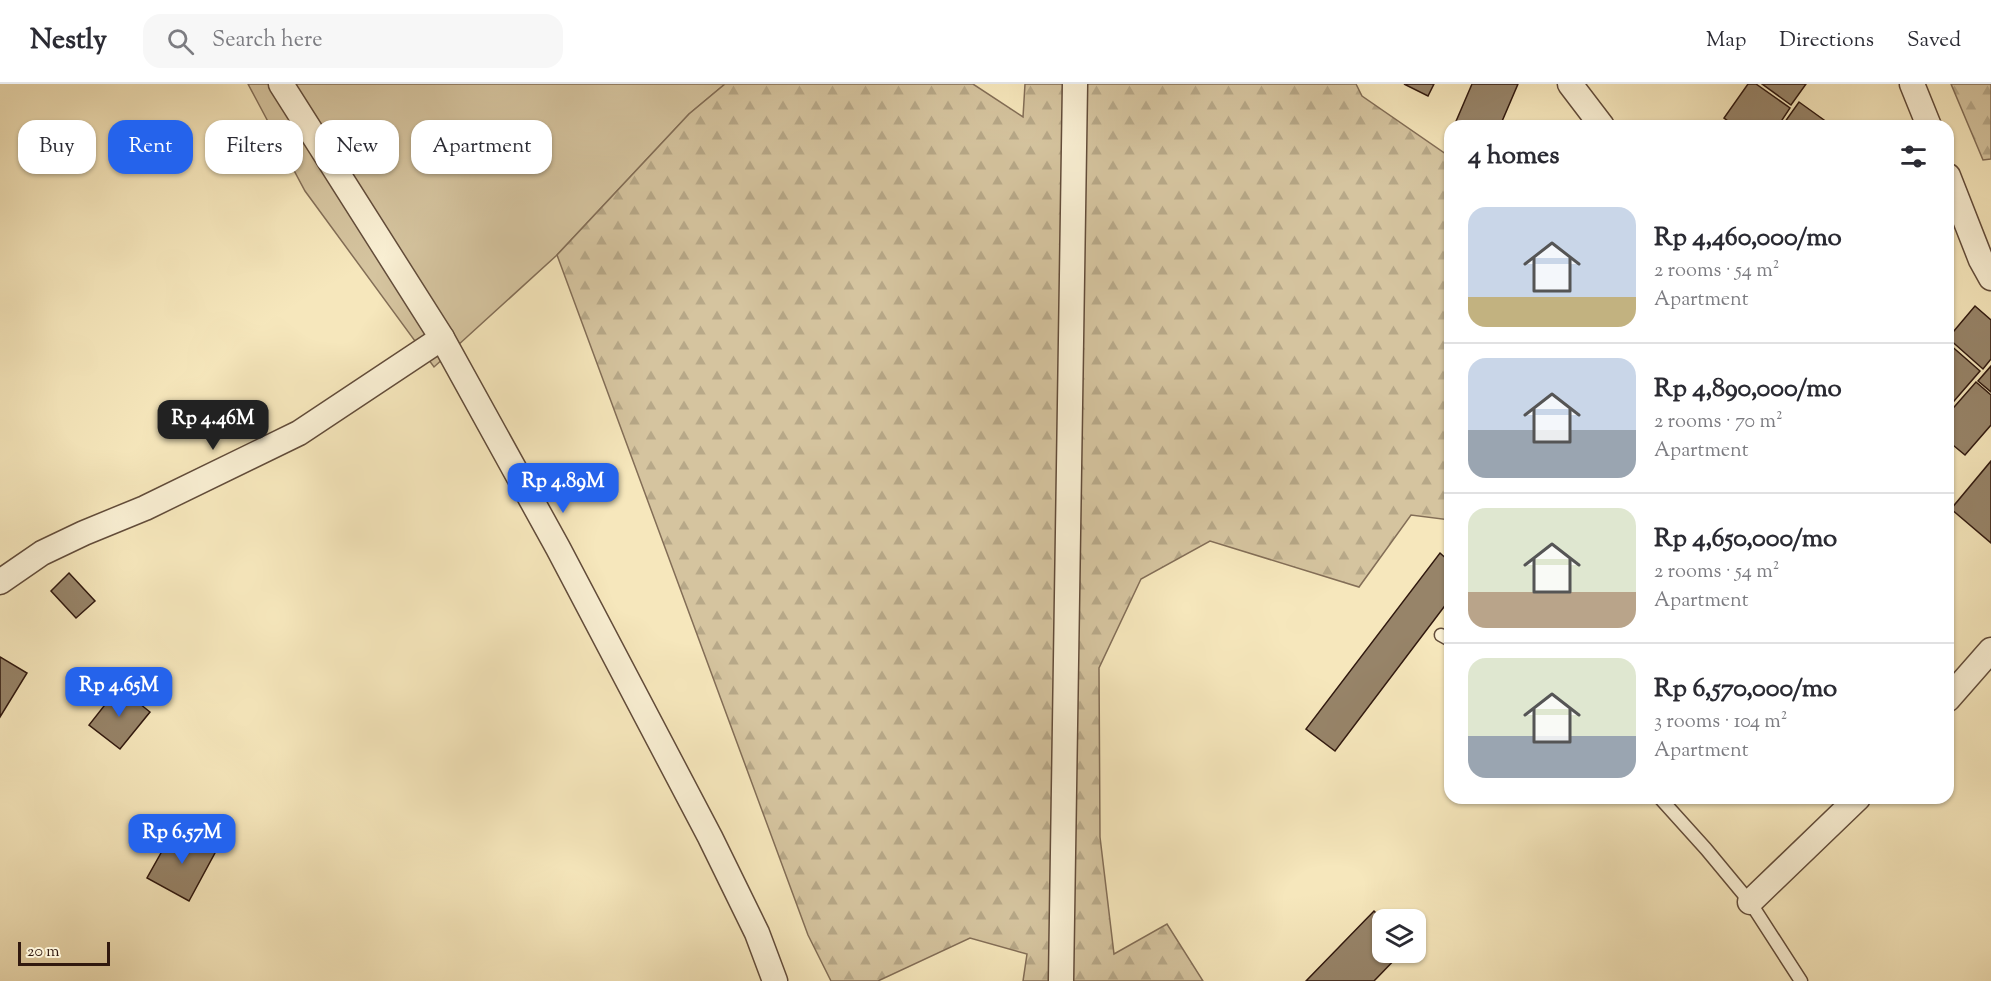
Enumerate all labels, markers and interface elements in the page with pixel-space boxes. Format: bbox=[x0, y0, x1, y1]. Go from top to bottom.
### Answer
search box bbox=[143, 14, 563, 68]
text: Nestly bbox=[30, 21, 107, 61]
icon: search bbox=[164, 25, 197, 58]
text: Search here bbox=[212, 25, 322, 57]
text: Map bbox=[1706, 26, 1746, 56]
text: Directions bbox=[1779, 26, 1874, 56]
text: Saved bbox=[1907, 26, 1961, 56]
chip: Buy bbox=[18, 120, 96, 174]
chip: Rent bbox=[108, 120, 193, 174]
chip: Filters bbox=[205, 120, 303, 174]
chip: New bbox=[315, 120, 399, 174]
chip: Apartment bbox=[411, 120, 552, 174]
text: 4 homes bbox=[1468, 138, 1559, 175]
icon: filters bbox=[1897, 140, 1930, 173]
text: Rp 4,460,000/mo bbox=[1654, 220, 1842, 257]
icon: home bbox=[1516, 231, 1588, 303]
text: 2 rooms · 54 m² bbox=[1654, 257, 1779, 286]
text: Apartment bbox=[1654, 286, 1749, 315]
text: Rp 4,890,000/mo bbox=[1654, 371, 1842, 408]
icon: home bbox=[1516, 382, 1588, 454]
pin: Rp 4.46M bbox=[151, 400, 275, 451]
text: Rp 4.46M bbox=[172, 405, 254, 434]
text: 2 rooms · 70 m² bbox=[1654, 408, 1783, 437]
text: Apartment bbox=[1654, 437, 1749, 466]
pin: Rp 4.89M bbox=[501, 463, 625, 514]
text: Rp 4.89M bbox=[522, 468, 604, 497]
text: Rp 4,650,000/mo bbox=[1654, 521, 1837, 558]
icon: home bbox=[1516, 532, 1588, 604]
text: 2 rooms · 54 m² bbox=[1654, 558, 1779, 587]
text: Apartment bbox=[1654, 587, 1749, 616]
pin: Rp 4.65M bbox=[57, 667, 181, 718]
text: Rp 6,570,000/mo bbox=[1654, 671, 1837, 708]
text: Rp 4.65M bbox=[79, 672, 159, 701]
icon: home bbox=[1516, 682, 1588, 754]
text: 3 rooms · 104 m² bbox=[1654, 708, 1788, 737]
text: Apartment bbox=[1654, 737, 1749, 766]
pin: Rp 6.57M bbox=[120, 814, 244, 865]
text: Rp 6.57M bbox=[142, 819, 222, 848]
map controls bbox=[1372, 909, 1426, 963]
button: layers bbox=[1372, 909, 1426, 963]
scale bar bbox=[18, 939, 110, 966]
text: 20 m bbox=[27, 941, 60, 964]

